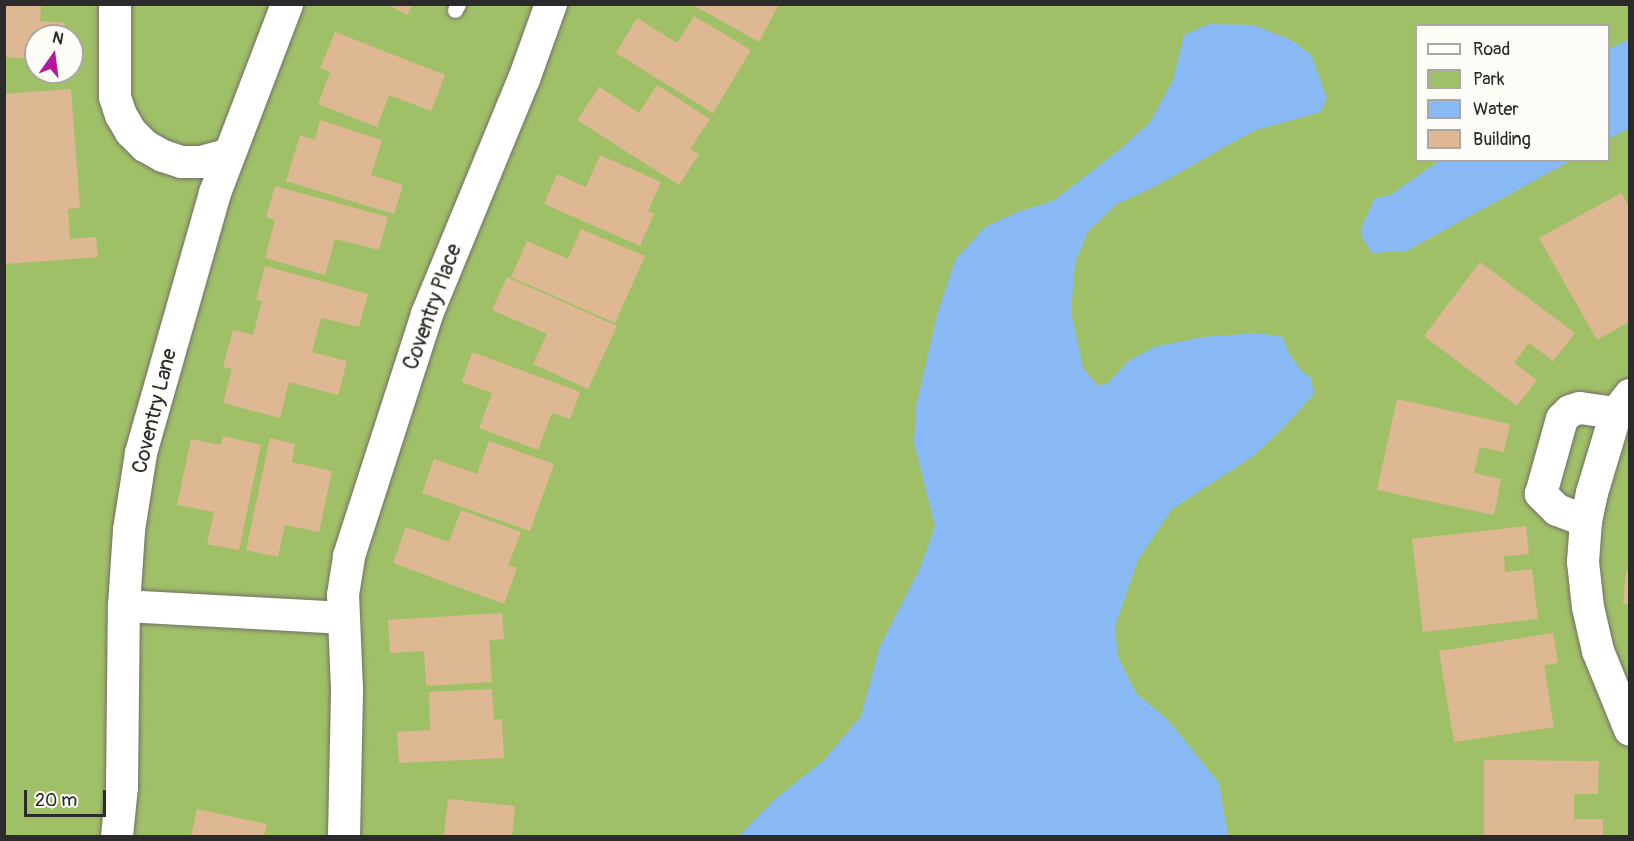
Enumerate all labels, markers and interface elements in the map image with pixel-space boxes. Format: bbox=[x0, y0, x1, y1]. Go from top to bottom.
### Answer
north arrow bbox=[24, 24, 84, 84]
legend bbox=[1415, 24, 1610, 162]
text: N bbox=[50, 27, 66, 49]
text: Road bbox=[1473, 38, 1510, 61]
text: Park bbox=[1473, 68, 1505, 91]
text: Water bbox=[1473, 98, 1519, 121]
text: Building bbox=[1473, 128, 1531, 151]
street label: Coventry Place bbox=[399, 241, 467, 373]
street label: Coventry Lane bbox=[127, 346, 183, 476]
scale bar bbox=[27, 778, 110, 816]
text: 20 m bbox=[35, 789, 77, 812]

